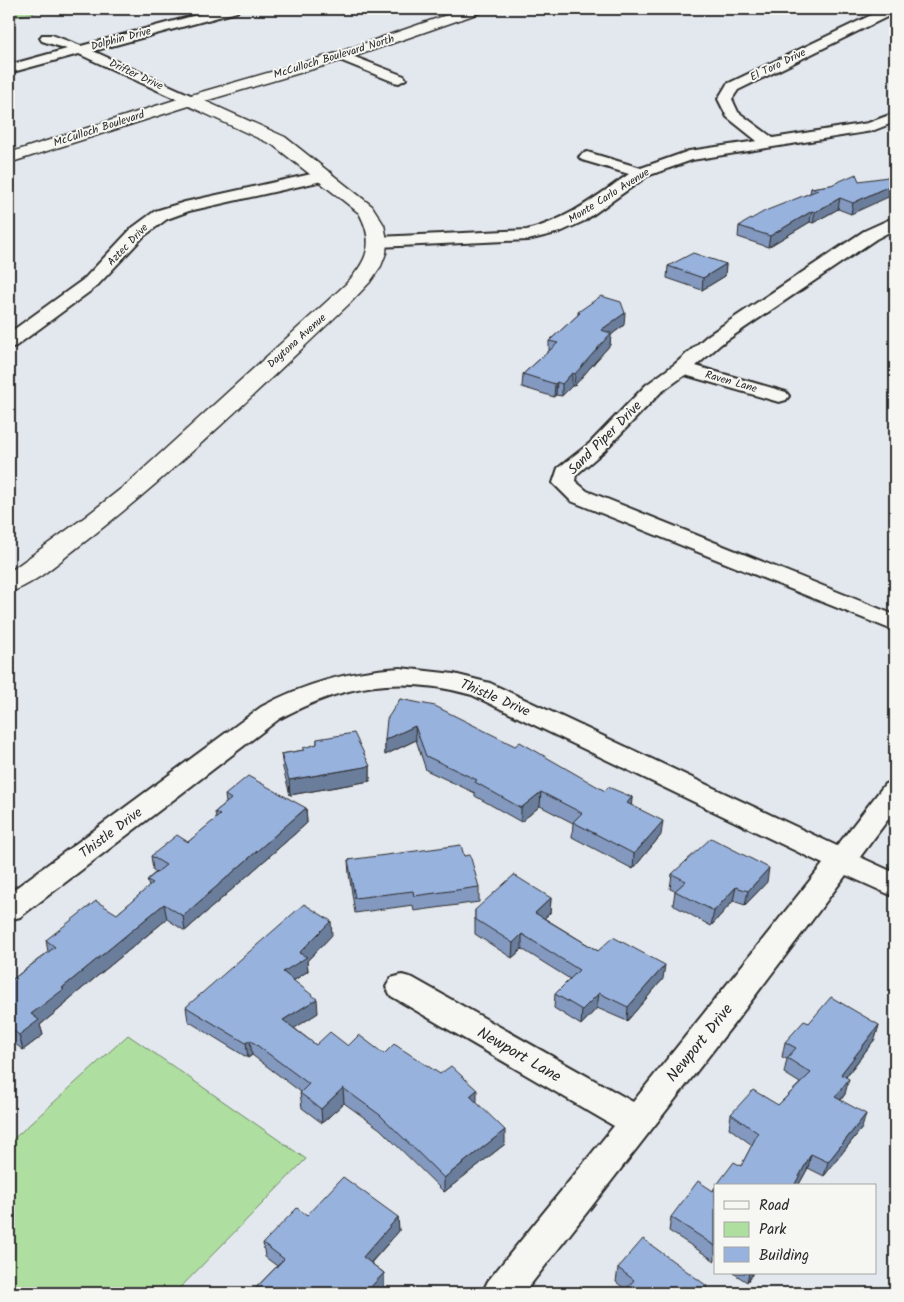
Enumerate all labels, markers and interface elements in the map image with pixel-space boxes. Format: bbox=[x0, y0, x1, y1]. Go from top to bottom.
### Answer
street label: Dolphin Drive bbox=[89, 22, 153, 56]
street label: McCulloch Boulevard North bbox=[271, 30, 397, 84]
street label: El Toro Drive bbox=[747, 44, 809, 86]
street label: Drifter Drive bbox=[106, 55, 166, 95]
street label: McCulloch Boulevard bbox=[51, 106, 147, 152]
street label: Monte Carlo Avenue bbox=[565, 164, 653, 228]
street label: Aztec Drive bbox=[103, 220, 153, 270]
street label: Daytona Avenue bbox=[263, 309, 331, 373]
street label: Raven Lane bbox=[703, 366, 759, 398]
street label: Sand Piper Drive bbox=[563, 395, 648, 480]
street label: Thistle Drive bbox=[457, 673, 534, 723]
street label: Thistle Drive bbox=[75, 801, 148, 864]
street label: Newport Drive bbox=[660, 998, 740, 1088]
street label: Newport Lane bbox=[472, 1021, 566, 1089]
legend bbox=[714, 1184, 876, 1274]
text: Road bbox=[759, 1194, 790, 1218]
text: Park bbox=[759, 1218, 787, 1242]
text: Building bbox=[759, 1244, 809, 1268]

